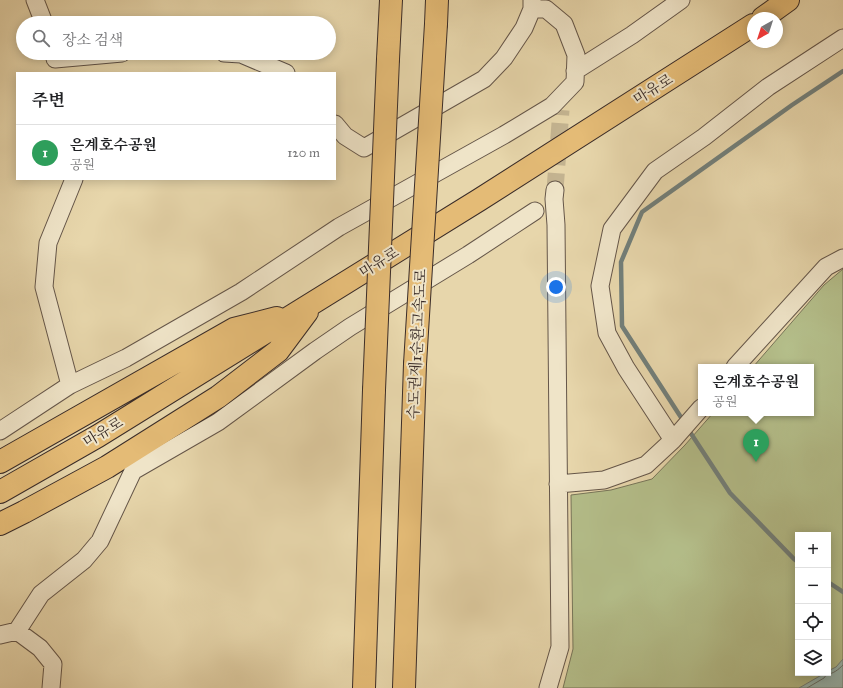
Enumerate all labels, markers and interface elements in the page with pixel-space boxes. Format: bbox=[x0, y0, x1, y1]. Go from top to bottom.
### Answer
north arrow bbox=[747, 12, 783, 48]
search box bbox=[16, 16, 336, 60]
icon: search bbox=[30, 27, 52, 49]
text: 장소 검색 bbox=[62, 31, 123, 49]
street label: 마유로 bbox=[630, 70, 677, 108]
text: 주변 bbox=[32, 90, 65, 111]
text: 은계호수공원 bbox=[70, 136, 157, 154]
text: 1 bbox=[42, 145, 48, 161]
text: 120 m bbox=[287, 145, 320, 161]
text: 공원 bbox=[70, 157, 95, 173]
street label: 마유로 bbox=[356, 243, 403, 281]
street label: 수도권제1순환고속도로 bbox=[404, 268, 430, 420]
your location bbox=[546, 277, 566, 297]
popup bbox=[698, 364, 814, 416]
text: 은계호수공원 bbox=[713, 373, 799, 391]
text: 공원 bbox=[713, 394, 738, 410]
street label: 마유로 bbox=[80, 413, 127, 451]
pin: 1 bbox=[743, 429, 769, 462]
map controls bbox=[795, 532, 831, 676]
button: + bbox=[795, 532, 831, 568]
button: − bbox=[795, 568, 831, 604]
button: locate bbox=[795, 604, 831, 640]
button: layers bbox=[795, 640, 831, 676]

